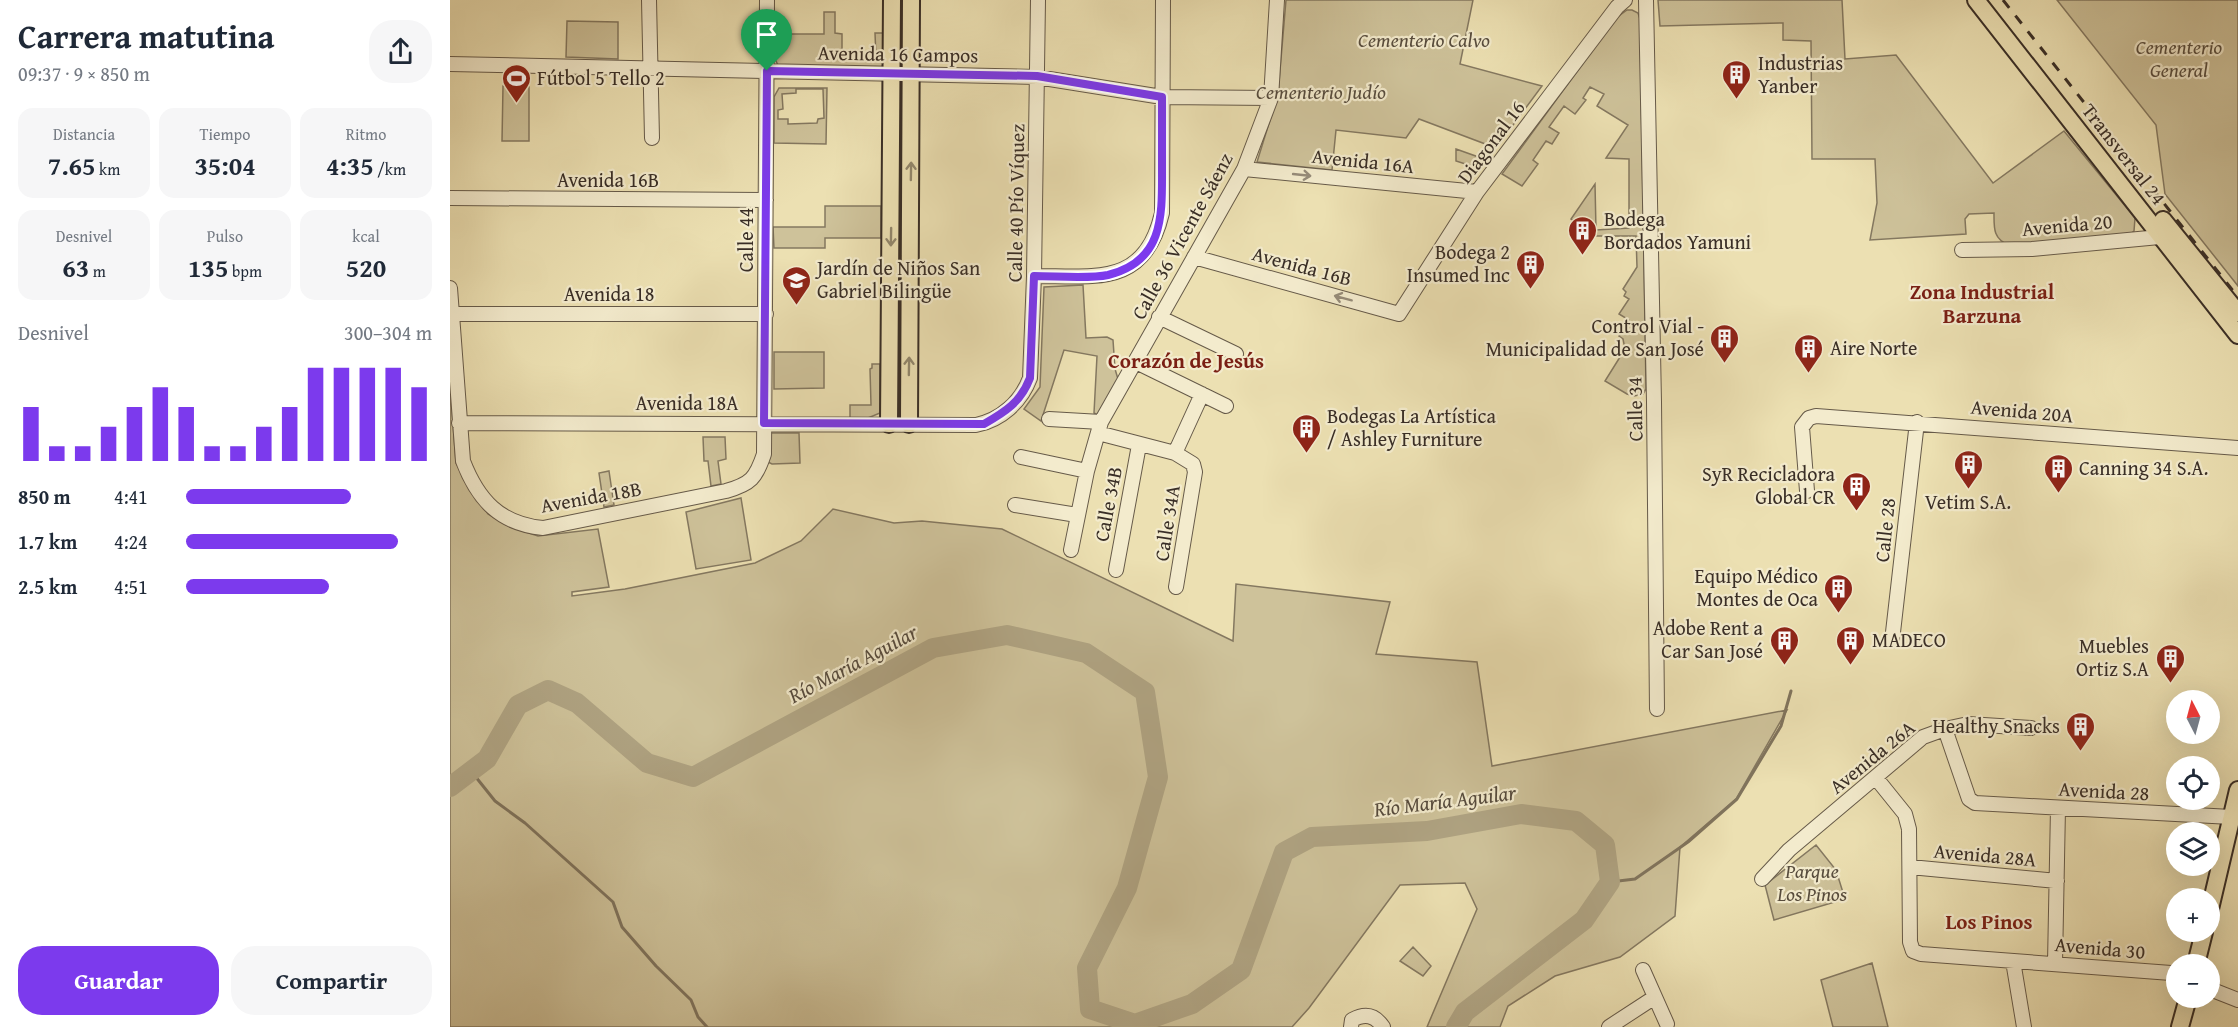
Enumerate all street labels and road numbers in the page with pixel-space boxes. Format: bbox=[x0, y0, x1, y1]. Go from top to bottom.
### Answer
street label: Avenida 16 Campos bbox=[817, 38, 979, 69]
street label: Diagonal 16 bbox=[1450, 94, 1531, 189]
street label: Transversal 24 bbox=[2076, 97, 2173, 211]
street label: Calle 40 Pío Víquez bbox=[1000, 123, 1031, 282]
street label: Avenida 16A bbox=[1310, 141, 1416, 180]
street label: Calle 36 Vicente Sáenz bbox=[1124, 147, 1240, 324]
street label: Avenida 16B bbox=[557, 165, 659, 194]
street label: Avenida 20 bbox=[2021, 206, 2113, 243]
street label: Calle 44 bbox=[731, 208, 760, 272]
street label: Avenida 16B bbox=[1249, 238, 1355, 293]
street label: Avenida 18 bbox=[564, 279, 654, 308]
street label: Calle 34 bbox=[1619, 376, 1650, 442]
street label: Avenida 18A bbox=[636, 388, 738, 417]
street label: Avenida 20A bbox=[1970, 392, 2075, 429]
street label: Calle 34B bbox=[1086, 464, 1129, 544]
street label: Avenida 18B bbox=[538, 473, 644, 520]
street label: Calle 34A bbox=[1146, 483, 1187, 563]
street label: Calle 28 bbox=[1867, 496, 1902, 564]
street label: Avenida 26A bbox=[1823, 713, 1921, 800]
street label: Avenida 28 bbox=[2058, 774, 2150, 807]
street label: Avenida 28A bbox=[1933, 836, 2038, 873]
street label: Avenida 30 bbox=[2054, 929, 2146, 966]

